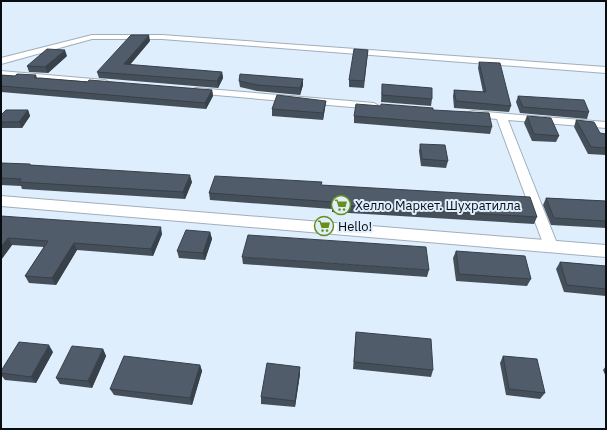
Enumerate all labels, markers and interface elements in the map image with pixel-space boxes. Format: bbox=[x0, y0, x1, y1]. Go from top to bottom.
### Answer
supermarket icon: Хелло Маркет. Шухратилла bbox=[330, 194, 352, 216]
place label: Хелло Маркет. Шухратилла bbox=[355, 197, 521, 214]
supermarket icon: Hello! bbox=[313, 215, 335, 237]
place label: Hello! bbox=[338, 218, 372, 235]

